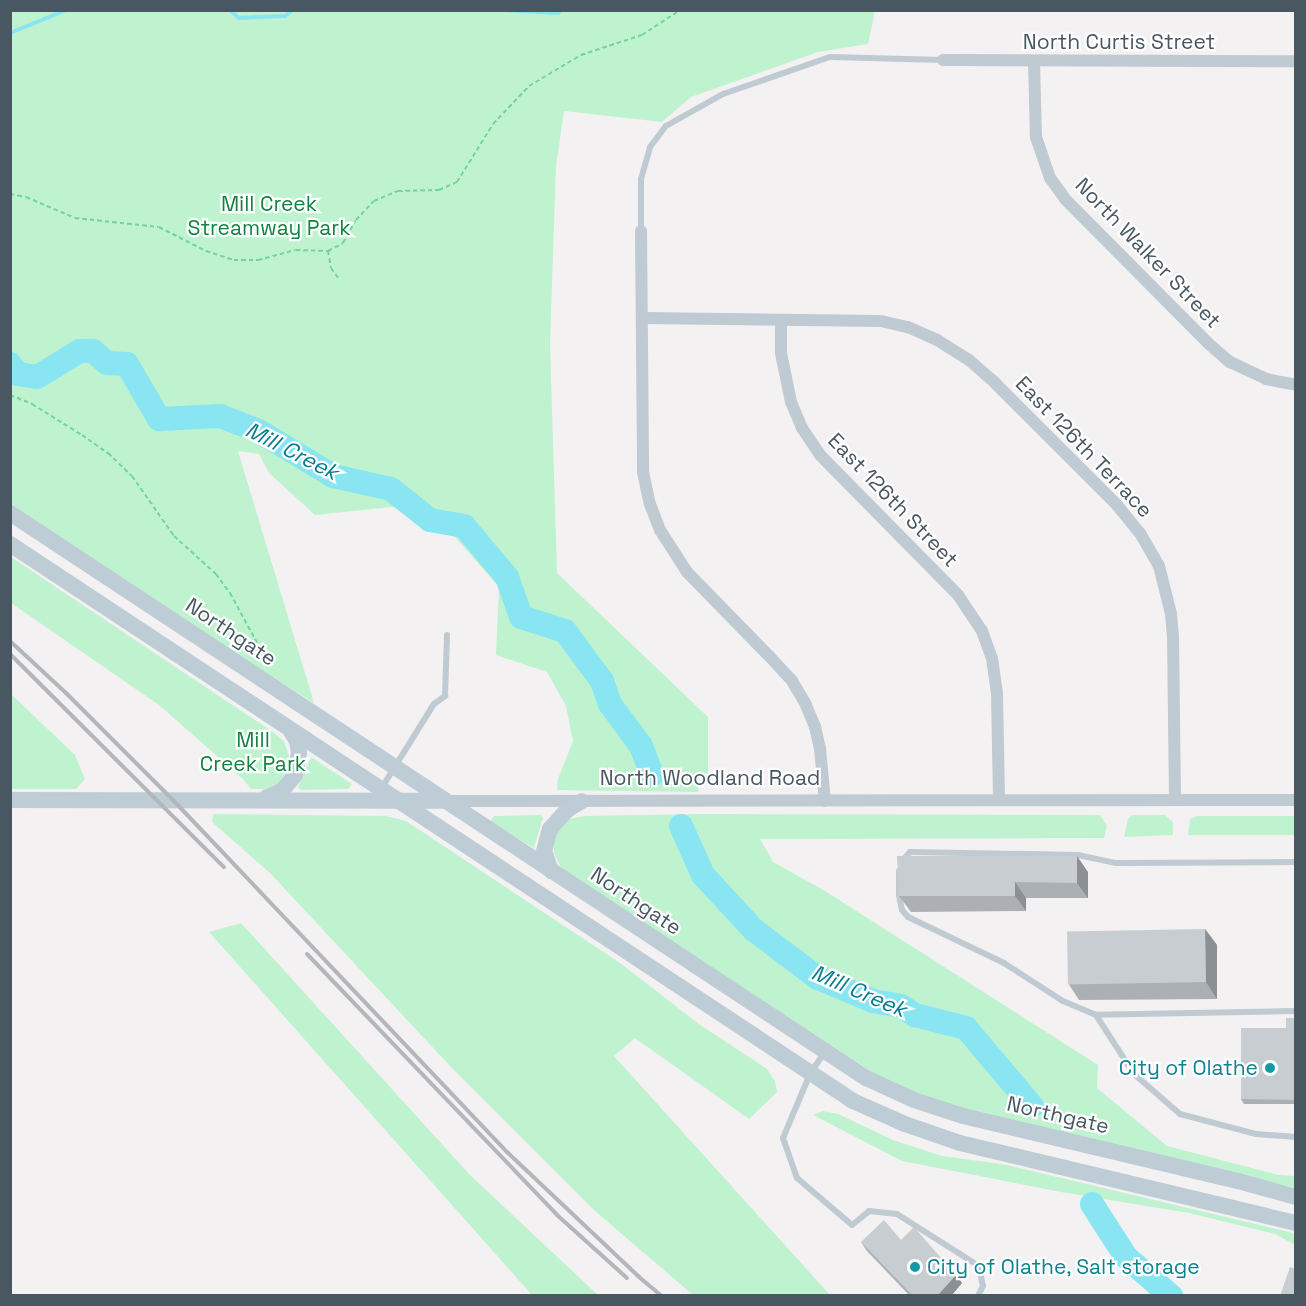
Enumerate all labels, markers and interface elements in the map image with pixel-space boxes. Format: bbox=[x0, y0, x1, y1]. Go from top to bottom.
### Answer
street label: North Curtis Street bbox=[1023, 29, 1215, 55]
street label: North Walker Street bbox=[1070, 173, 1226, 333]
park label: Mill Creek Streamway Park bbox=[188, 191, 350, 241]
street label: East 126th Terrace bbox=[1010, 371, 1158, 523]
water label: Mill Creek bbox=[241, 416, 343, 486]
street label: East 126th Street bbox=[823, 428, 963, 572]
street label: Northgate bbox=[181, 592, 281, 672]
park label: Mill Creek Park bbox=[200, 727, 306, 777]
street label: North Woodland Road bbox=[600, 765, 820, 791]
street label: Northgate bbox=[586, 861, 686, 941]
water label: Mill Creek bbox=[807, 959, 911, 1023]
place label: City of Olathe bbox=[1119, 1055, 1258, 1081]
marker: City of Olathe bbox=[1263, 1061, 1277, 1075]
street label: Northgate bbox=[1005, 1091, 1111, 1139]
place label: City of Olathe, Salt storage bbox=[927, 1254, 1200, 1280]
marker: City of Olathe, Salt storage bbox=[908, 1260, 922, 1274]

